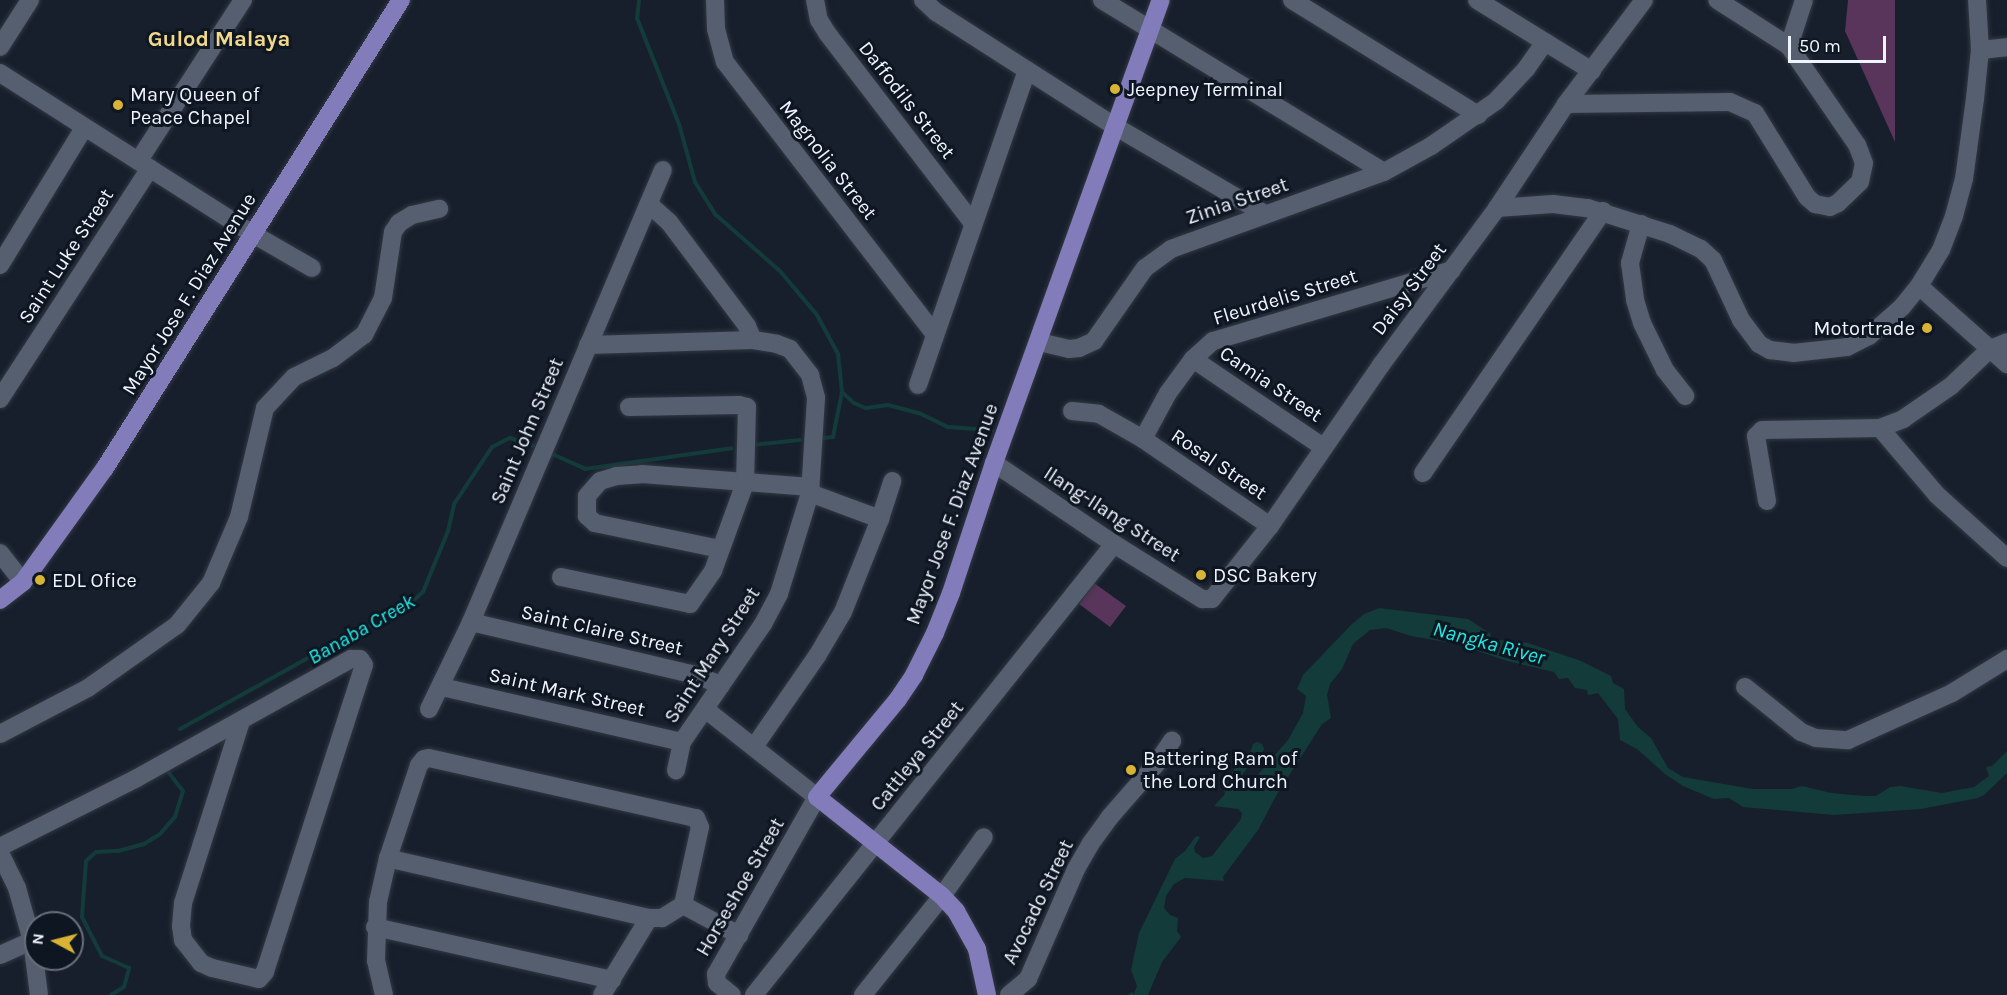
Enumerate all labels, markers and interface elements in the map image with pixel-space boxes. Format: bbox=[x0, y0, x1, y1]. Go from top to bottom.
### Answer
scale bar bbox=[1791, 24, 1888, 62]
district label: Gulod Malaya bbox=[148, 27, 290, 53]
text: 50 m bbox=[1799, 35, 1841, 57]
street label: Daffodils Street bbox=[854, 37, 960, 163]
place label: Jeepney Terminal bbox=[1127, 77, 1283, 101]
place label: Mary Queen of Peace Chapel bbox=[130, 82, 260, 129]
marker: Jeepney Terminal bbox=[1108, 82, 1122, 96]
street label: Magnolia Street bbox=[774, 96, 882, 224]
marker: Mary Queen of Peace Chapel bbox=[111, 98, 125, 112]
street label: Zinia Street bbox=[1183, 172, 1291, 230]
street label: Saint Luke Street bbox=[13, 184, 119, 328]
street label: Mayor Jose F. Diaz Avenue bbox=[117, 189, 261, 399]
street label: Daisy Street bbox=[1367, 238, 1451, 340]
street label: Fleurdelis Street bbox=[1210, 264, 1360, 330]
place label: Motortrade bbox=[1814, 316, 1915, 340]
marker: Motortrade bbox=[1920, 321, 1934, 335]
street label: Camia Street bbox=[1215, 341, 1327, 427]
street label: Saint John Street bbox=[485, 354, 569, 508]
street label: Mayor Jose F. Diaz Avenue bbox=[901, 400, 1003, 628]
street label: Rosal Street bbox=[1167, 423, 1271, 505]
street label: Ilang-Ilang Street bbox=[1039, 461, 1185, 567]
place label: DSC Bakery bbox=[1213, 563, 1317, 587]
place label: EDL Ofice bbox=[52, 568, 137, 592]
marker: DSC Bakery bbox=[1194, 568, 1208, 582]
marker: EDL Ofice bbox=[33, 573, 47, 587]
street label: Saint Mary Street bbox=[659, 582, 765, 728]
water label: Banaba Creek bbox=[303, 588, 419, 670]
street label: Saint Claire Street bbox=[519, 600, 685, 660]
water label: Nangka River bbox=[1430, 616, 1548, 670]
street label: Saint Mark Street bbox=[487, 662, 647, 722]
street label: Cattleya Street bbox=[865, 696, 969, 816]
place label: Battering Ram of the Lord Church bbox=[1143, 746, 1298, 793]
marker: Battering Ram of the Lord Church bbox=[1124, 763, 1138, 777]
street label: Horseshoe Street bbox=[691, 814, 789, 960]
street label: Avocado Street bbox=[997, 836, 1079, 968]
north arrow bbox=[24, 911, 84, 971]
text: N bbox=[27, 932, 48, 946]

